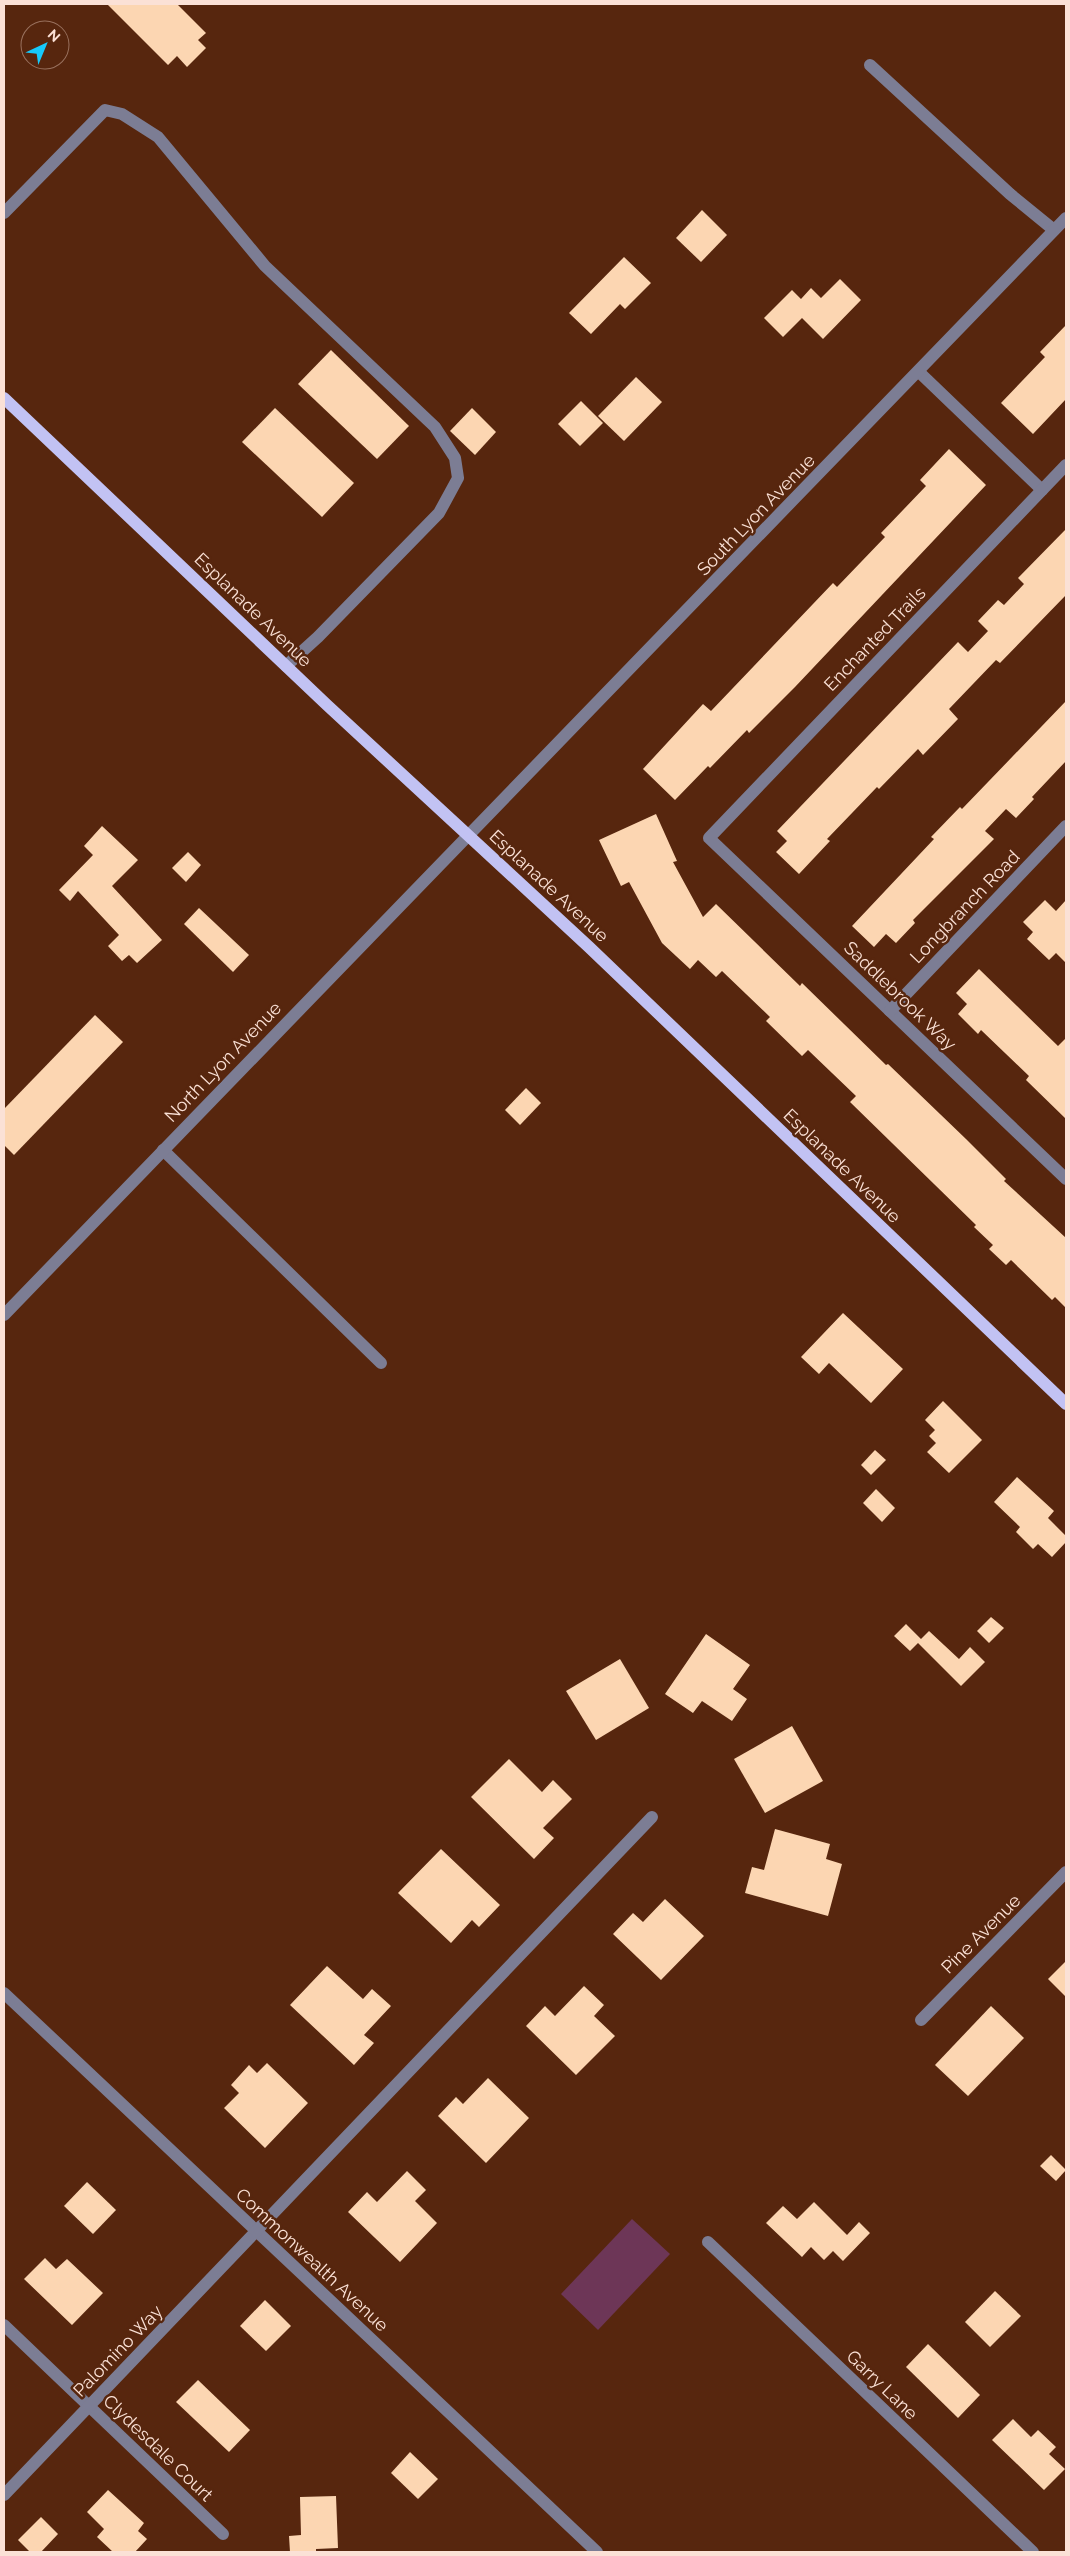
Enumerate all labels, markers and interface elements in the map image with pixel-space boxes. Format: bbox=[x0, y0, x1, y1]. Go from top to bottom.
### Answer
north arrow bbox=[20, 20, 70, 70]
text: N bbox=[45, 26, 63, 45]
street label: South Lyon Avenue bbox=[692, 449, 819, 580]
street label: Esplanade Avenue bbox=[190, 548, 317, 671]
street label: Enchanted Trails bbox=[820, 582, 930, 695]
street label: Esplanade Avenue bbox=[486, 825, 613, 946]
street label: Longbranch Road bbox=[906, 846, 1024, 967]
street label: Saddlebrook Way bbox=[840, 937, 961, 1055]
street label: North Lyon Avenue bbox=[160, 997, 286, 1126]
street label: Esplanade Avenue bbox=[779, 1104, 906, 1227]
street label: Pine Avenue bbox=[937, 1889, 1025, 1978]
street label: Commonwealth Avenue bbox=[232, 2184, 393, 2336]
street label: Palomino Way bbox=[69, 2300, 167, 2401]
street label: Garry Lane bbox=[842, 2346, 923, 2424]
street label: Clydesdale Court bbox=[99, 2390, 217, 2505]

